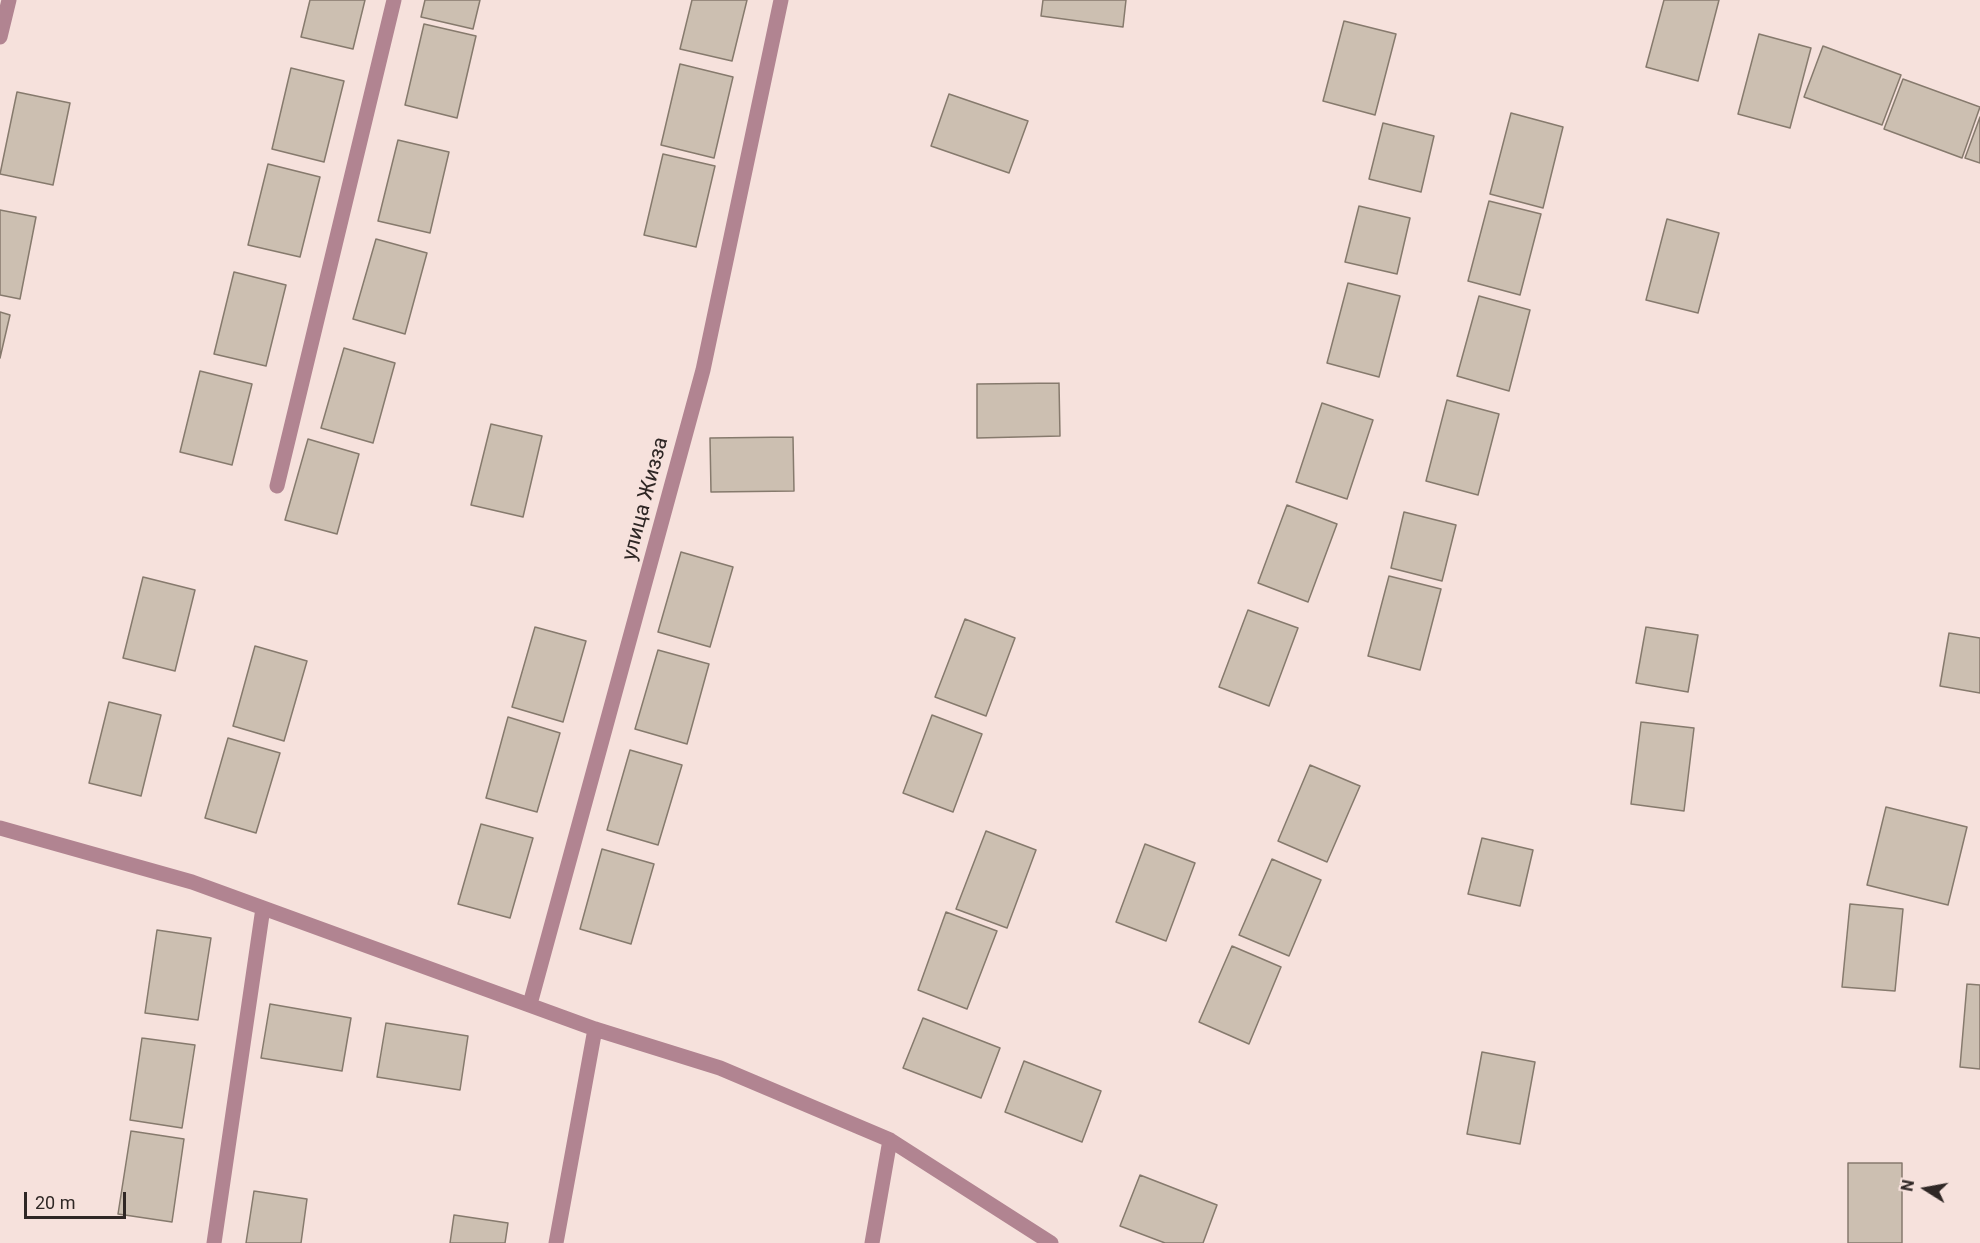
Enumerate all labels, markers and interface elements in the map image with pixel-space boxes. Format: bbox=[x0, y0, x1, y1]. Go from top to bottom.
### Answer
street label: улица Жизза bbox=[617, 435, 675, 563]
north arrow bbox=[1896, 1159, 1956, 1219]
text: N bbox=[1897, 1178, 1918, 1193]
scale bar bbox=[27, 1180, 129, 1218]
text: 20 m bbox=[35, 1192, 75, 1213]

